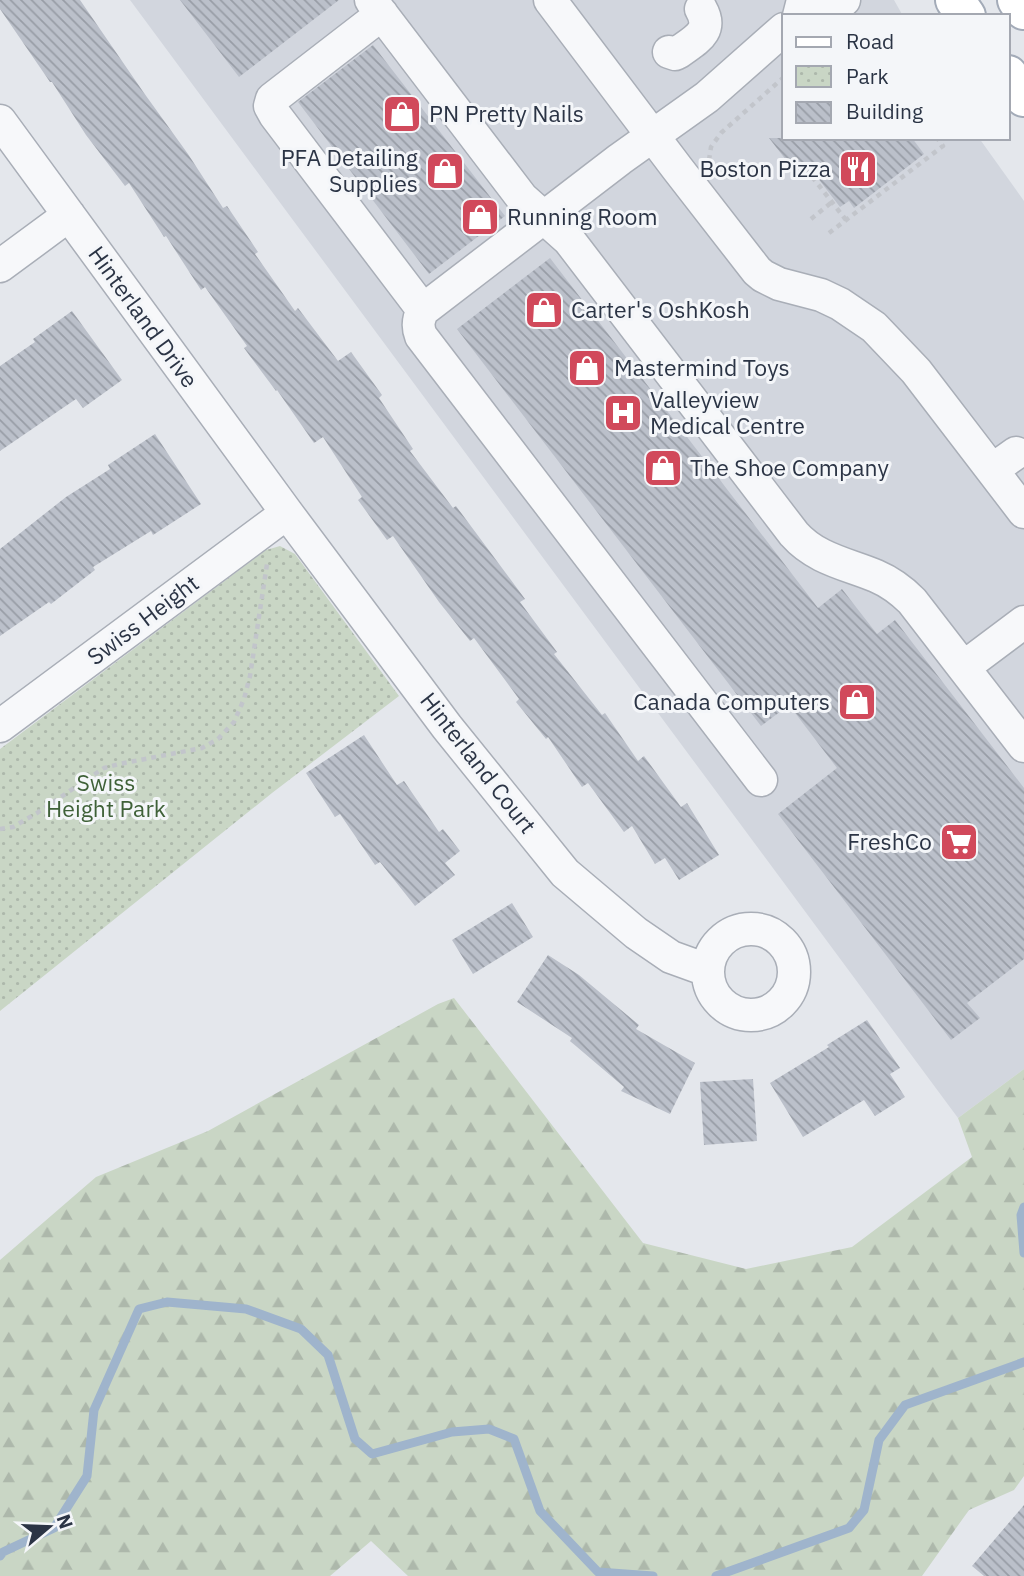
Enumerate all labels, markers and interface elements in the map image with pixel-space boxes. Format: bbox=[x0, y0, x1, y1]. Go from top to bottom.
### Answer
legend bbox=[782, 14, 1010, 140]
text: Road bbox=[846, 27, 894, 55]
text: Park bbox=[846, 62, 889, 90]
shop icon: PN Pretty Nails bbox=[381, 93, 423, 135]
text: Building bbox=[846, 97, 923, 125]
place label: PN Pretty Nails bbox=[429, 98, 584, 128]
place label: PFA Detailing Supplies bbox=[281, 142, 418, 198]
restaurant icon: Boston Pizza bbox=[837, 148, 879, 190]
shop icon: PFA Detailing Supplies bbox=[424, 150, 466, 192]
place label: Boston Pizza bbox=[699, 153, 831, 183]
shop icon: Running Room bbox=[459, 196, 501, 238]
place label: Running Room bbox=[507, 201, 658, 231]
street label: Hinterland Drive bbox=[82, 240, 205, 393]
shop icon: Carter's OshKosh bbox=[523, 289, 565, 331]
place label: Carter's OshKosh bbox=[571, 294, 750, 324]
shop icon: Mastermind Toys bbox=[566, 347, 608, 389]
place label: Mastermind Toys bbox=[614, 352, 790, 382]
place label: Valleyview Medical Centre bbox=[650, 384, 805, 440]
hospital icon: Valleyview Medical Centre bbox=[602, 392, 644, 434]
shop icon: The Shoe Company bbox=[642, 447, 684, 489]
place label: The Shoe Company bbox=[690, 452, 889, 482]
street label: Swiss Height bbox=[81, 567, 204, 671]
shop icon: Canada Computers bbox=[836, 681, 878, 723]
street label: Hinterland Court bbox=[414, 686, 543, 839]
place label: Canada Computers bbox=[633, 686, 830, 716]
park label: Swiss Height Park bbox=[46, 767, 166, 823]
supermarket icon: FreshCo bbox=[938, 821, 980, 863]
place label: FreshCo bbox=[847, 826, 932, 856]
north arrow bbox=[14, 1492, 84, 1562]
text: N bbox=[51, 1511, 79, 1532]

